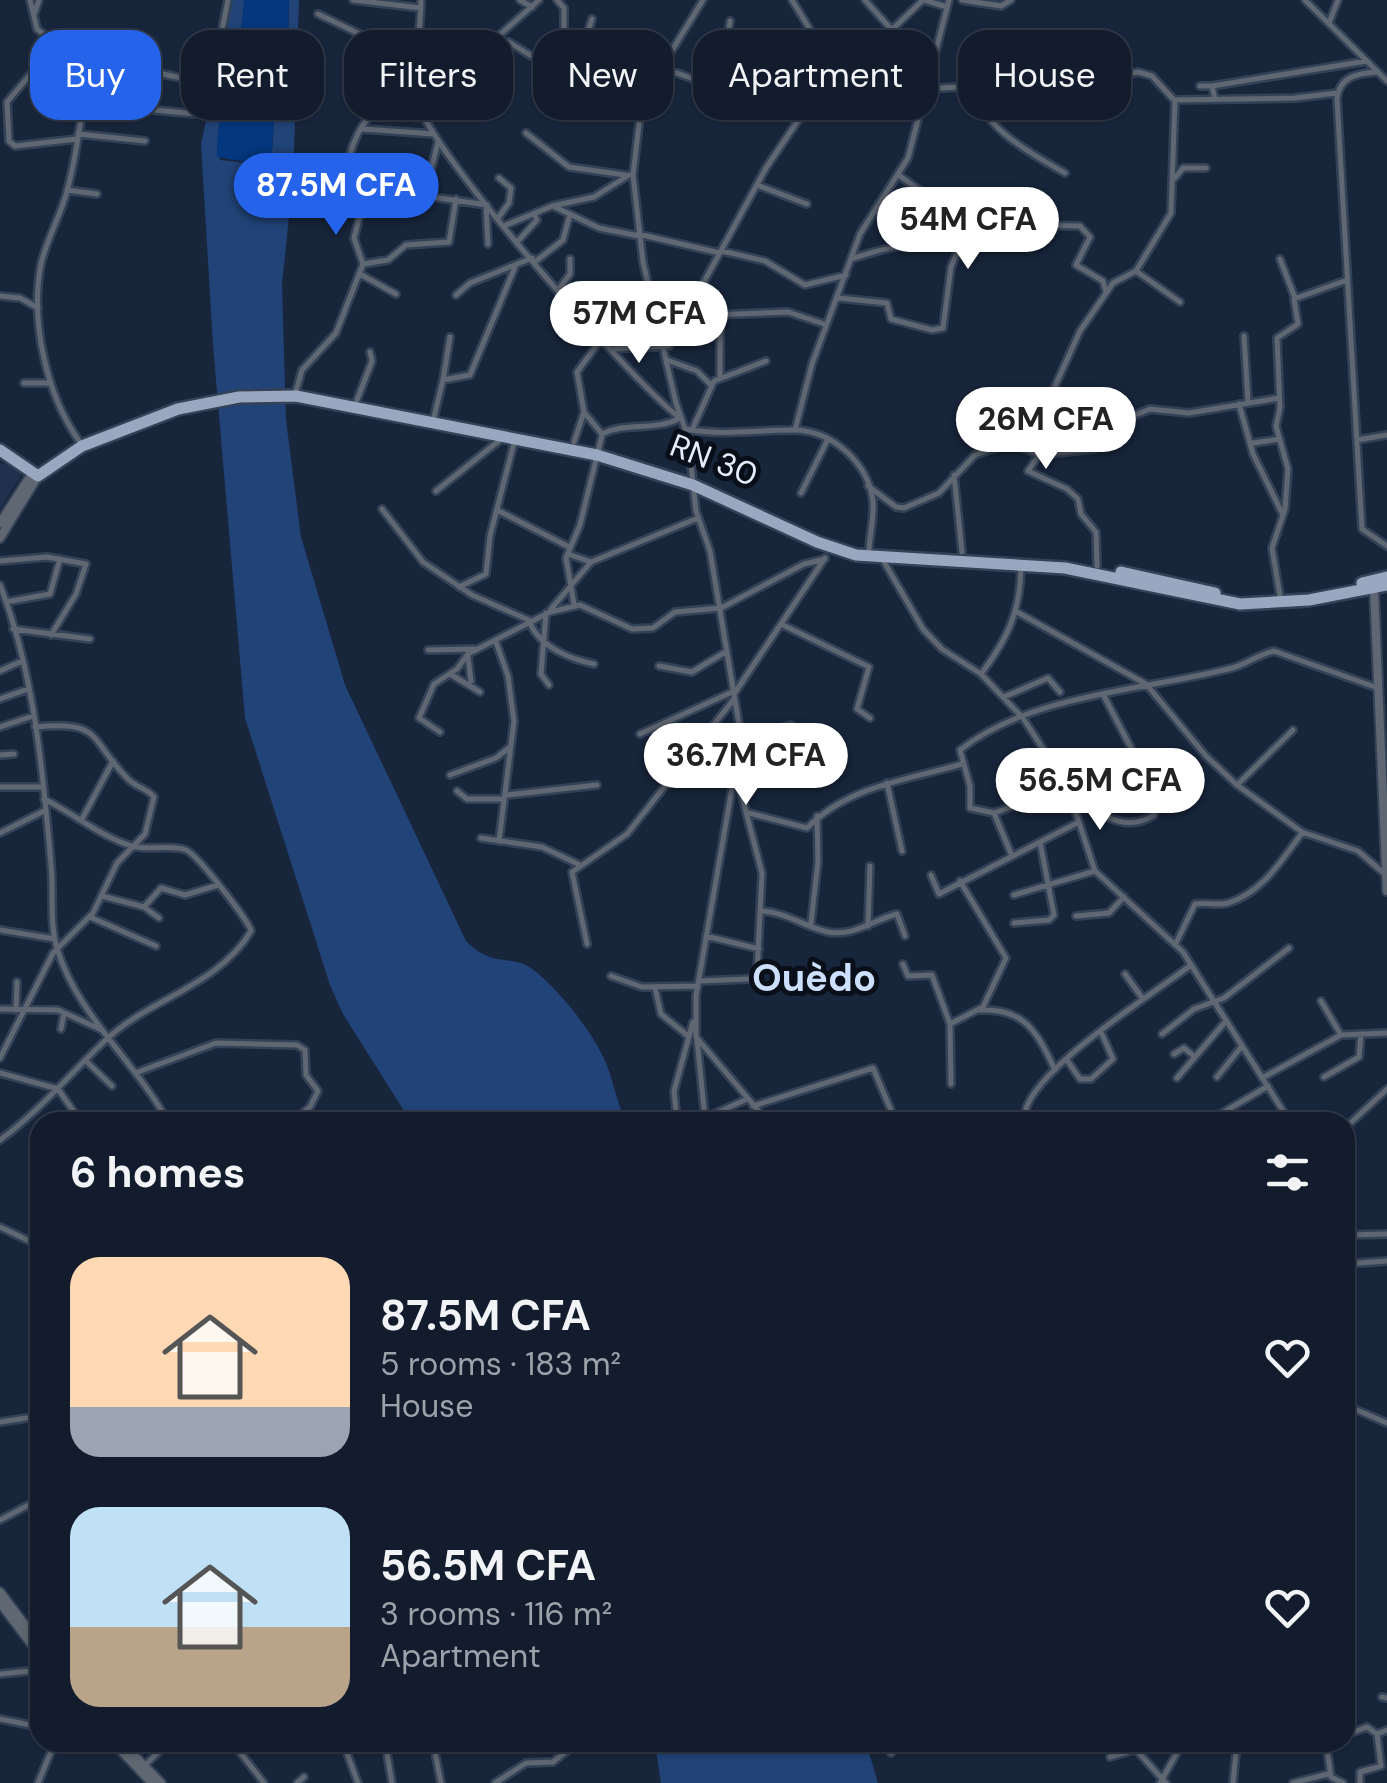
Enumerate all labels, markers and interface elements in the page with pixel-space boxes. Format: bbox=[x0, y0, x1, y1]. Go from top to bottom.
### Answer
chip: Buy bbox=[30, 30, 161, 120]
chip: Rent bbox=[181, 30, 324, 120]
chip: Filters bbox=[344, 30, 513, 120]
chip: New bbox=[533, 30, 673, 120]
chip: Apartment bbox=[693, 30, 938, 120]
chip: House bbox=[958, 30, 1131, 120]
pin: 87.5M CFA bbox=[222, 153, 450, 238]
text: 87.5M CFA bbox=[256, 164, 416, 206]
pin: 54M CFA bbox=[876, 187, 1060, 272]
text: 54M CFA bbox=[899, 198, 1037, 240]
pin: 57M CFA bbox=[547, 281, 731, 366]
text: 57M CFA bbox=[572, 292, 706, 334]
pin: 26M CFA bbox=[954, 387, 1138, 472]
text: 26M CFA bbox=[978, 398, 1114, 440]
street label: RN 30 bbox=[664, 424, 764, 496]
pin: 36.7M CFA bbox=[632, 723, 860, 808]
text: 36.7M CFA bbox=[666, 734, 826, 776]
pin: 56.5M CFA bbox=[986, 748, 1214, 833]
text: 56.5M CFA bbox=[1018, 759, 1182, 801]
district label: Ouèdo bbox=[752, 953, 876, 1003]
text: 6 homes bbox=[70, 1145, 245, 1200]
icon: filters bbox=[1260, 1145, 1315, 1200]
text: 87.5M CFA bbox=[380, 1288, 591, 1343]
icon: home bbox=[150, 1297, 270, 1417]
icon: heart bbox=[1260, 1330, 1315, 1385]
text: 5 rooms · 183 m² bbox=[380, 1343, 621, 1385]
text: House bbox=[380, 1385, 473, 1427]
text: 56.5M CFA bbox=[380, 1538, 596, 1593]
icon: home bbox=[150, 1547, 270, 1667]
icon: heart bbox=[1260, 1580, 1315, 1635]
text: 3 rooms · 116 m² bbox=[380, 1593, 612, 1635]
text: Apartment bbox=[380, 1635, 541, 1677]

